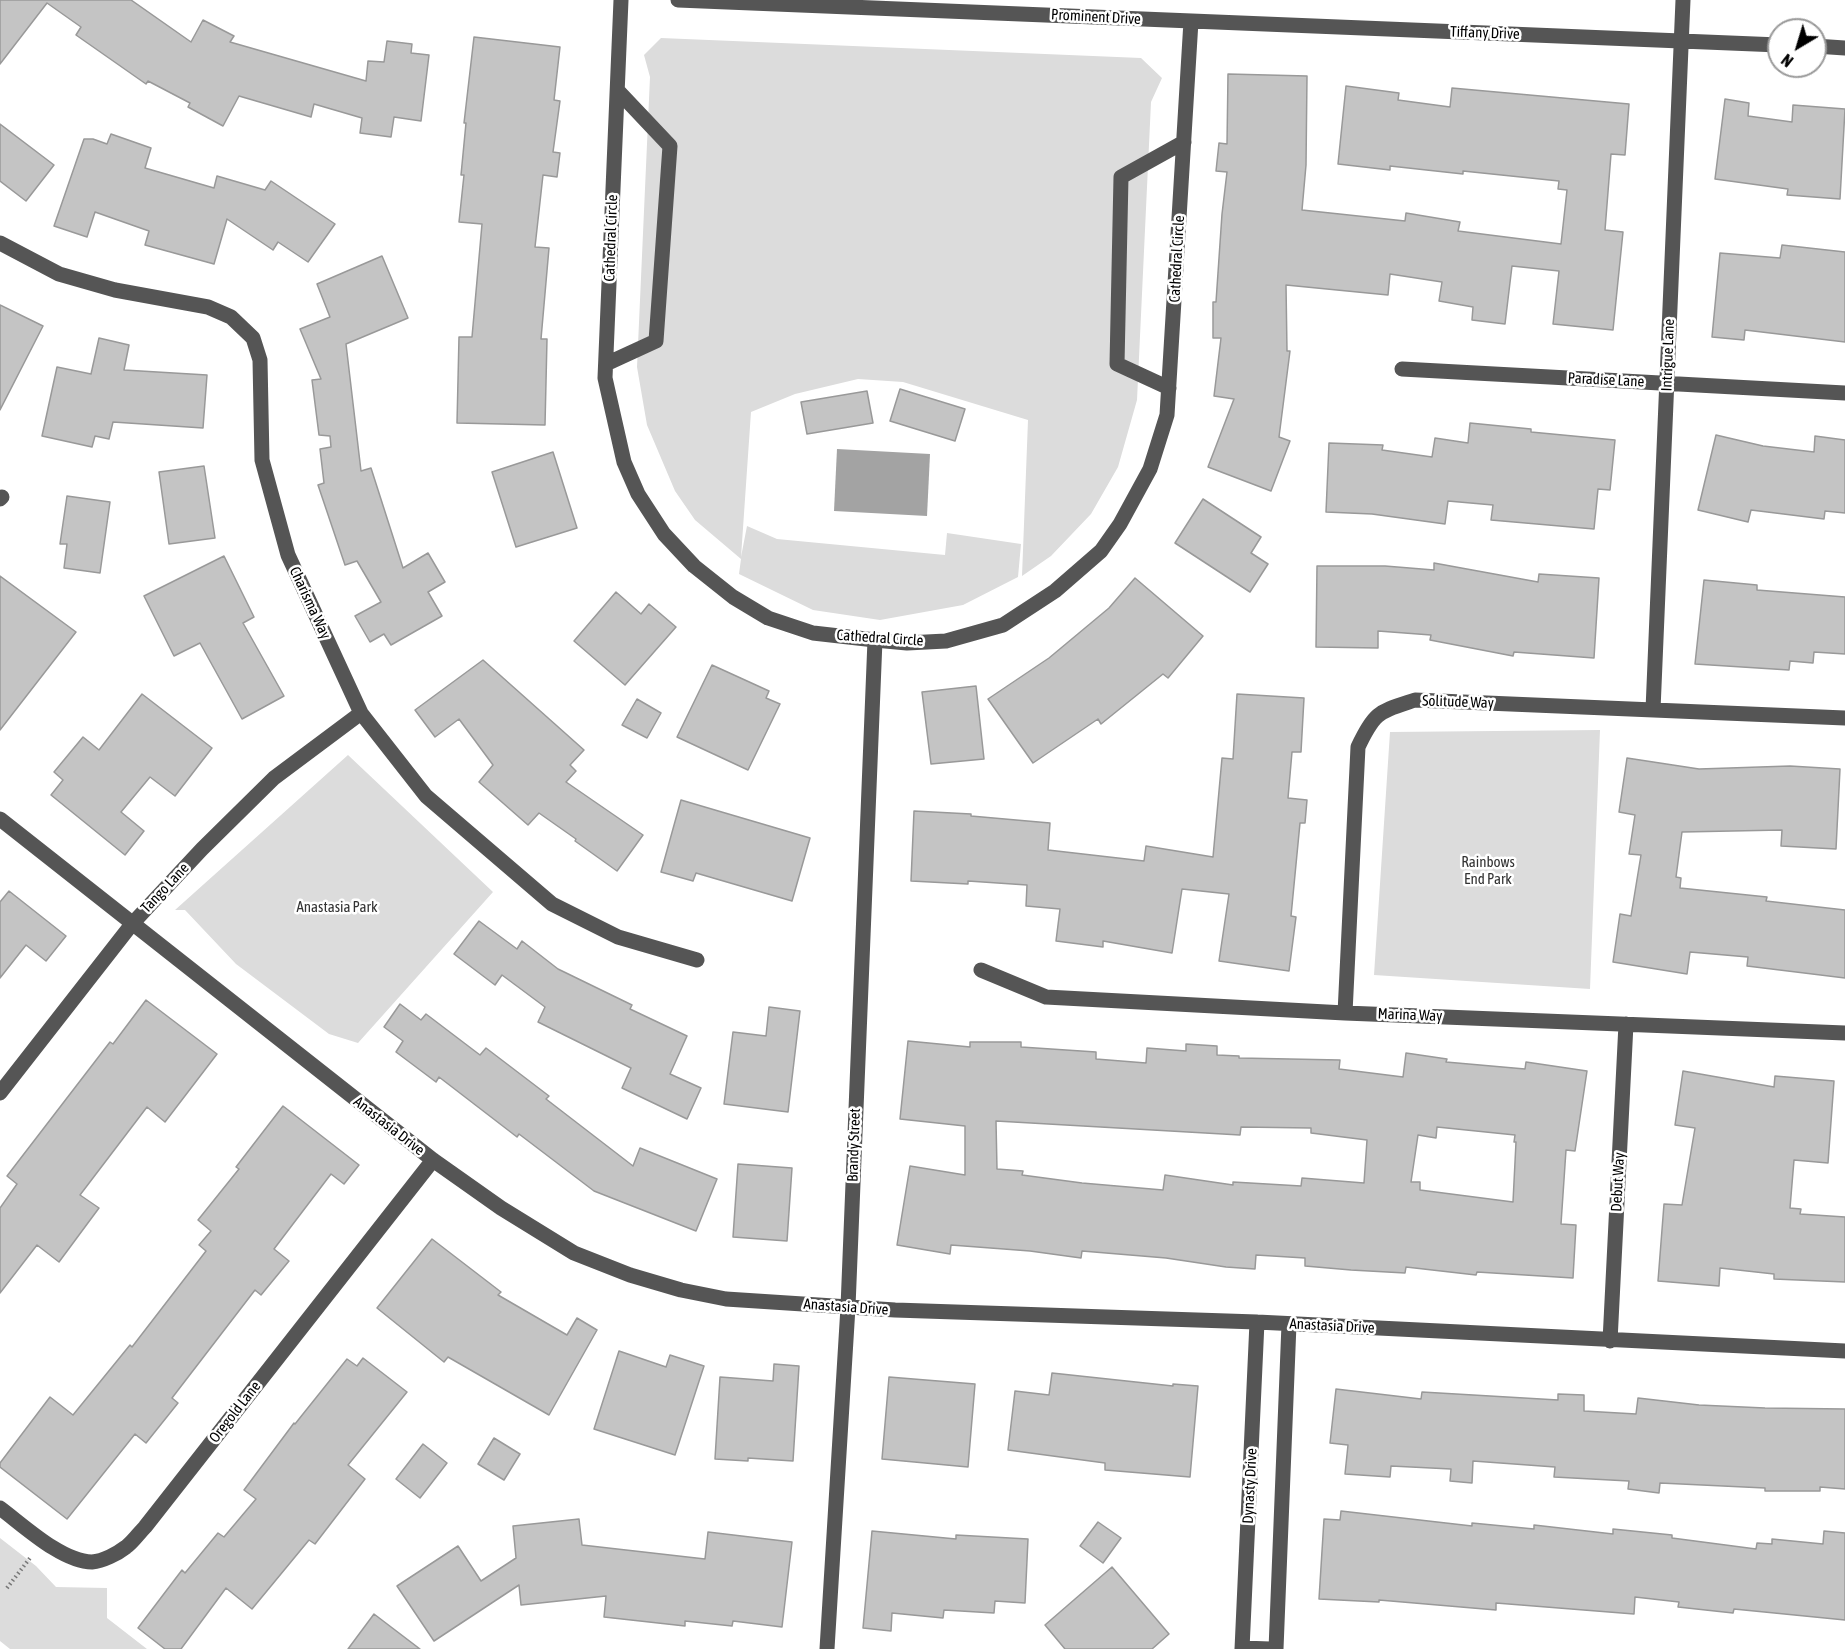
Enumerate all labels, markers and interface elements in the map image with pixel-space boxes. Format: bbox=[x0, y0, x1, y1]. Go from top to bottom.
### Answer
street label: Prominent Drive bbox=[1051, 6, 1141, 28]
north arrow bbox=[1767, 18, 1827, 78]
street label: Tiffany Drive bbox=[1450, 23, 1520, 43]
text: N bbox=[1778, 51, 1796, 71]
street label: Cathedral Circle bbox=[600, 194, 622, 282]
street label: Cathedral Circle bbox=[1166, 215, 1188, 303]
street label: Intrigue Lane bbox=[1658, 318, 1678, 392]
street label: Paradise Lane bbox=[1567, 369, 1645, 391]
street label: Charisma Way bbox=[285, 564, 335, 642]
street label: Cathedral Circle bbox=[836, 626, 924, 650]
street label: Solitude Way bbox=[1422, 692, 1494, 712]
park label: Rainbows End Park bbox=[1461, 853, 1515, 888]
street label: Tango Lane bbox=[137, 859, 193, 917]
park label: Anastasia Park bbox=[296, 898, 378, 916]
street label: Marina Way bbox=[1377, 1005, 1443, 1025]
street label: Anastasia Drive bbox=[350, 1093, 428, 1159]
street label: Brandy Street bbox=[844, 1108, 864, 1182]
street label: Debut Way bbox=[1607, 1152, 1629, 1212]
street label: Anastasia Drive bbox=[803, 1295, 889, 1319]
street label: Anastasia Drive bbox=[1289, 1315, 1375, 1337]
street label: Oregold Lane bbox=[205, 1378, 265, 1446]
street label: Dynasty Drive bbox=[1239, 1448, 1261, 1524]

